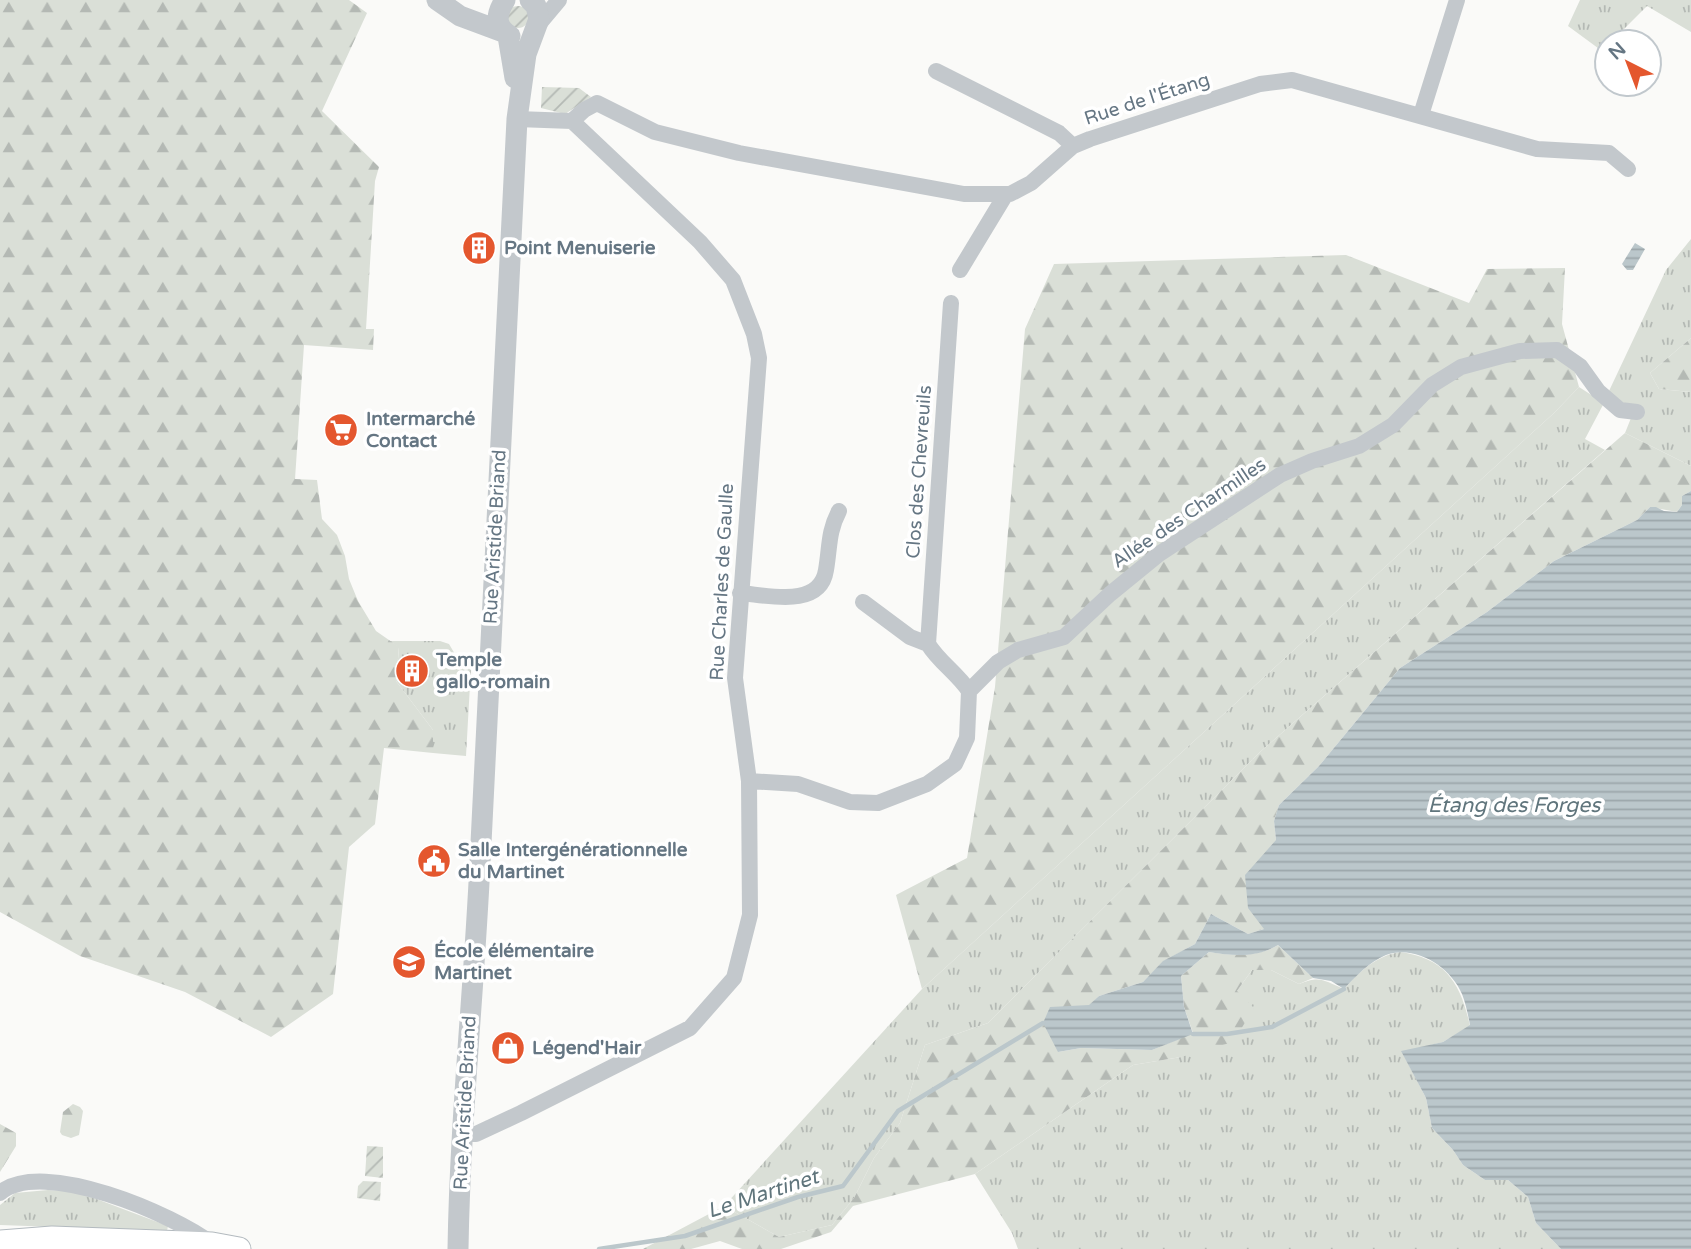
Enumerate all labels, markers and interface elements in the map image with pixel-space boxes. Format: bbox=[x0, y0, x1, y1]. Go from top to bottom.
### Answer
north arrow bbox=[1593, 28, 1663, 98]
text: N bbox=[1604, 38, 1630, 64]
street label: Rue de l'Étang bbox=[1081, 68, 1213, 130]
building icon: Point Menuiserie bbox=[460, 229, 498, 267]
place label: Point Menuiserie bbox=[504, 237, 656, 259]
street label: Clos des Chevreuils bbox=[902, 385, 936, 559]
place label: Intermarché Contact bbox=[366, 408, 476, 452]
supermarket icon: Intermarché Contact bbox=[322, 411, 360, 449]
street label: Rue Aristide Briand bbox=[479, 449, 511, 625]
street label: Allée des Charmilles bbox=[1108, 453, 1270, 573]
street label: Rue Charles de Gaulle bbox=[706, 483, 738, 681]
place label: Temple gallo-romain bbox=[435, 649, 550, 694]
building icon: Temple gallo-romain bbox=[393, 652, 431, 690]
water label: Étang des Forges bbox=[1428, 793, 1602, 818]
place label: Salle Intergénérationnelle du Martinet bbox=[458, 839, 688, 883]
public building icon: Salle Intergénérationnelle du Martinet bbox=[415, 842, 453, 880]
place label: École élémentaire Martinet bbox=[434, 939, 594, 984]
school or university icon: École élémentaire Martinet bbox=[390, 943, 428, 981]
street label: Rue Aristide Briand bbox=[449, 1015, 481, 1191]
shop icon: Légend'Hair bbox=[489, 1029, 527, 1067]
place label: Légend'Hair bbox=[532, 1037, 642, 1060]
water label: Le Martinet bbox=[704, 1164, 824, 1224]

